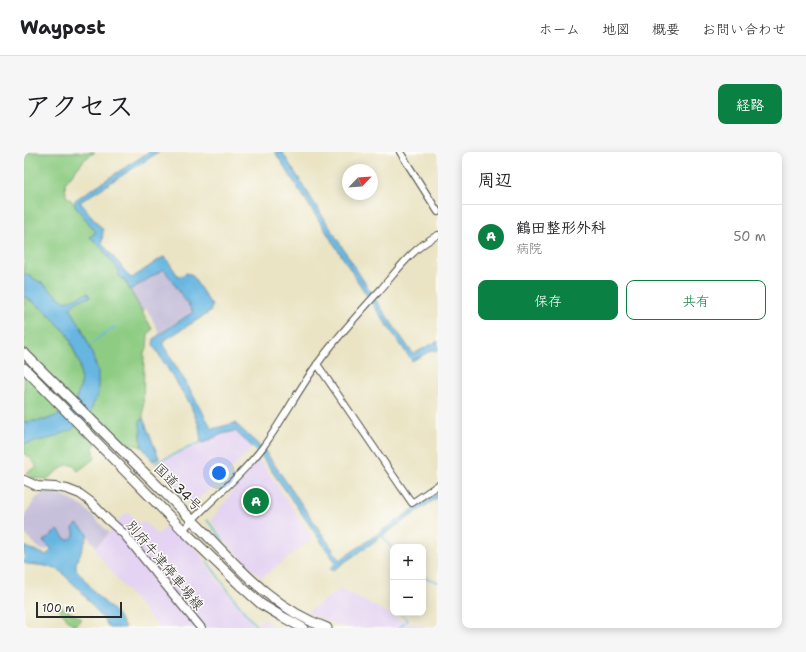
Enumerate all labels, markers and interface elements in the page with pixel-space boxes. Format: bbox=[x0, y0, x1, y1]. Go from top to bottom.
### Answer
text: Waypost bbox=[20, 15, 105, 40]
text: ホーム bbox=[539, 20, 580, 38]
text: 地図 bbox=[602, 20, 630, 38]
text: 概要 bbox=[652, 20, 680, 38]
text: お問い合わせ bbox=[702, 20, 786, 38]
button: 経路 bbox=[718, 84, 782, 124]
text: アクセス bbox=[24, 87, 134, 125]
north arrow bbox=[342, 164, 378, 200]
text: 周辺 bbox=[478, 169, 512, 191]
text: 鶴田整形外科 bbox=[516, 218, 606, 238]
text: A bbox=[486, 228, 496, 245]
text: 50 m bbox=[733, 228, 766, 245]
text: 病院 bbox=[516, 240, 542, 257]
button: 保存 bbox=[478, 280, 618, 320]
button: 共有 bbox=[626, 280, 766, 320]
street label: 国道34号 bbox=[150, 459, 206, 515]
your location bbox=[209, 463, 229, 483]
pin: A bbox=[243, 486, 269, 516]
street label: 別府牛津停車場線 bbox=[122, 516, 208, 614]
map controls bbox=[390, 544, 426, 616]
button: + bbox=[390, 544, 426, 580]
button: − bbox=[390, 580, 426, 616]
scale bar bbox=[36, 600, 122, 619]
text: 100 m bbox=[42, 601, 75, 616]

